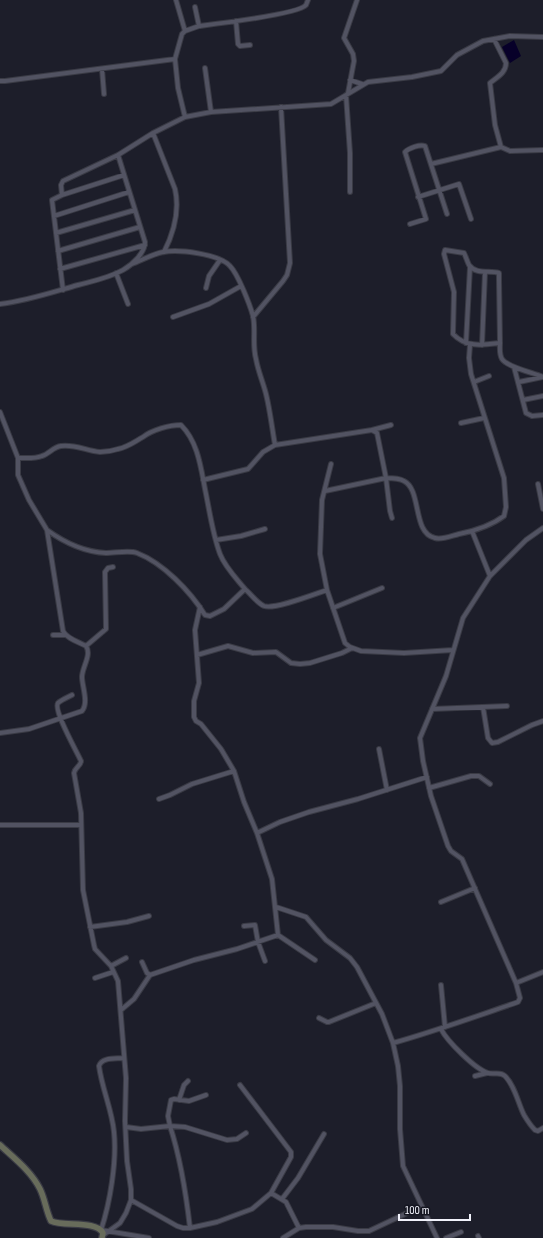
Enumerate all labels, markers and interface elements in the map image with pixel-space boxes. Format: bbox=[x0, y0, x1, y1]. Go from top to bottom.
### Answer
scale bar bbox=[399, 1196, 470, 1222]
text: 100 m bbox=[405, 1203, 430, 1218]

